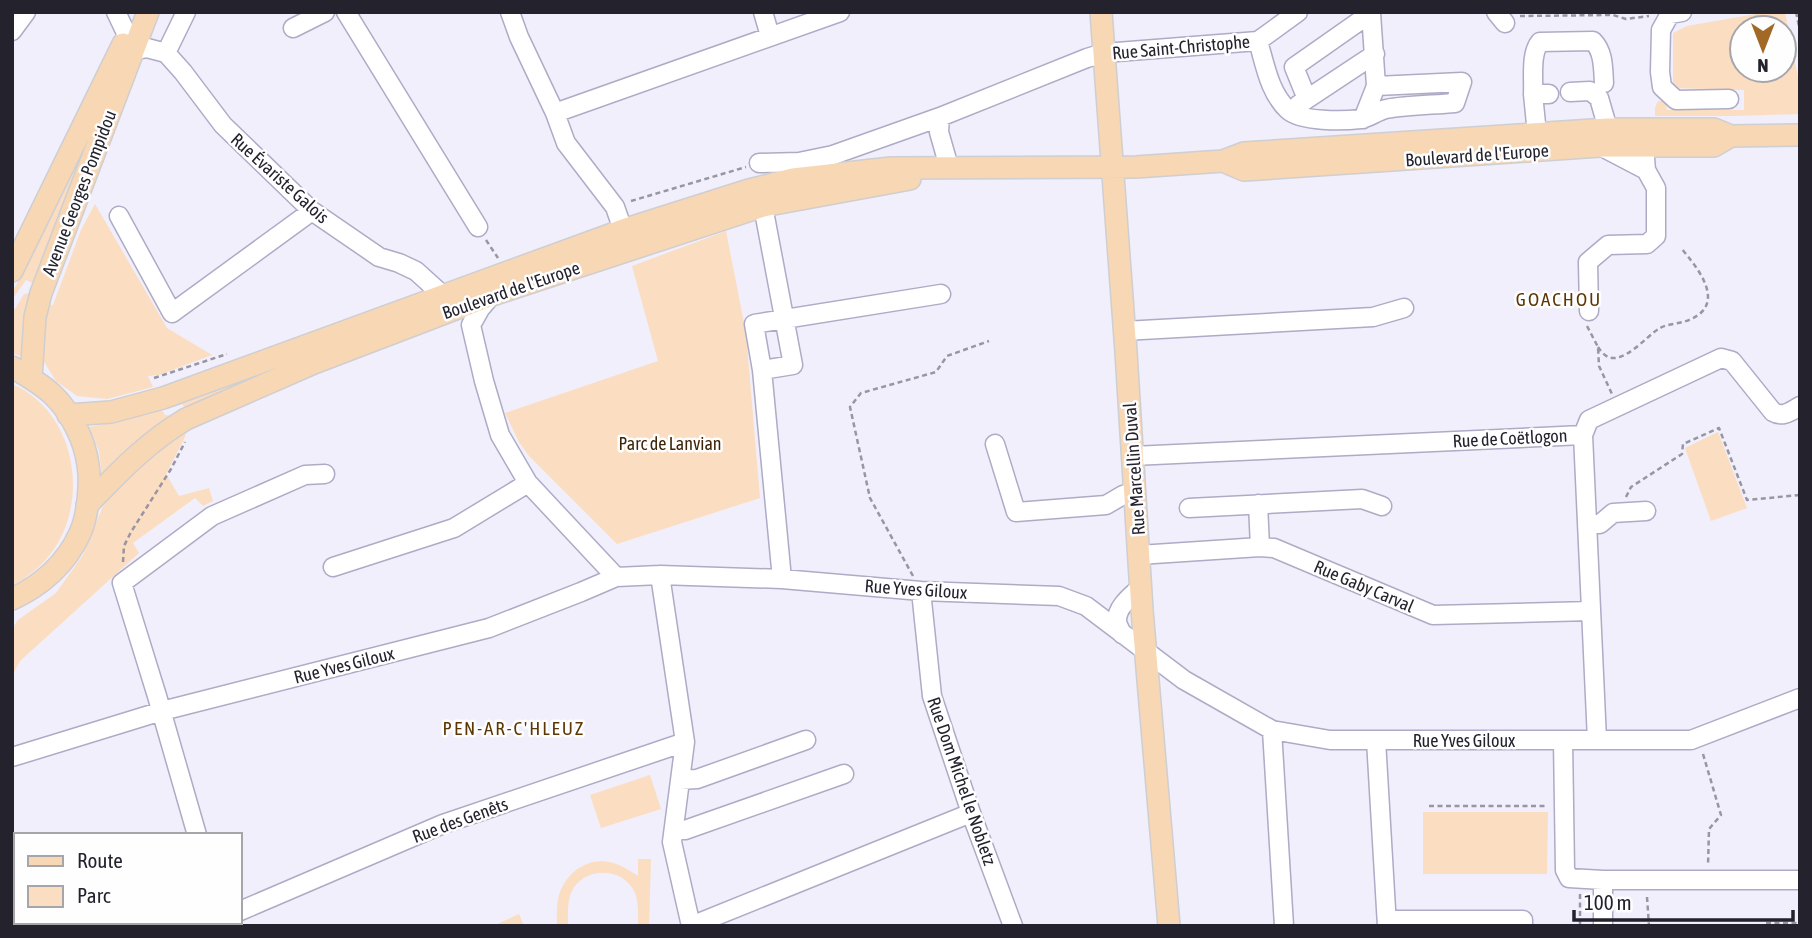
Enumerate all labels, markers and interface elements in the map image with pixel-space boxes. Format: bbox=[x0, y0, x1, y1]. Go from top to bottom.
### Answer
north arrow bbox=[1728, 14, 1798, 84]
street label: Rue Saint-Christophe bbox=[1111, 31, 1251, 63]
text: N bbox=[1757, 55, 1769, 77]
street label: Avenue Georges Pompidou bbox=[38, 107, 120, 279]
street label: Rue Évariste Galois bbox=[227, 129, 333, 227]
street label: Boulevard de l'Europe bbox=[1404, 140, 1550, 170]
street label: Boulevard de l'Europe bbox=[440, 257, 582, 323]
district label: GOACHOU bbox=[1516, 288, 1602, 310]
street label: Rue Marcellin Duval bbox=[1119, 402, 1149, 536]
street label: Rue de Coëtlogon bbox=[1452, 425, 1568, 451]
park label: Parc de Lanvian bbox=[618, 433, 722, 454]
street label: Rue Gaby Carval bbox=[1311, 556, 1417, 617]
street label: Rue Yves Giloux bbox=[864, 575, 968, 603]
street label: Rue Yves Giloux bbox=[292, 642, 396, 688]
street label: Rue Dom Michel le Nobletz bbox=[923, 694, 1001, 868]
district label: PEN-AR-C'HLEUZ bbox=[443, 717, 585, 739]
street label: Rue Yves Giloux bbox=[1413, 730, 1515, 751]
street label: Rue des Genêts bbox=[409, 793, 511, 847]
legend bbox=[14, 833, 242, 924]
text: Route bbox=[77, 848, 123, 872]
scale bar bbox=[1574, 878, 1793, 922]
text: Parc bbox=[77, 883, 111, 907]
text: 100 m bbox=[1584, 890, 1632, 914]

